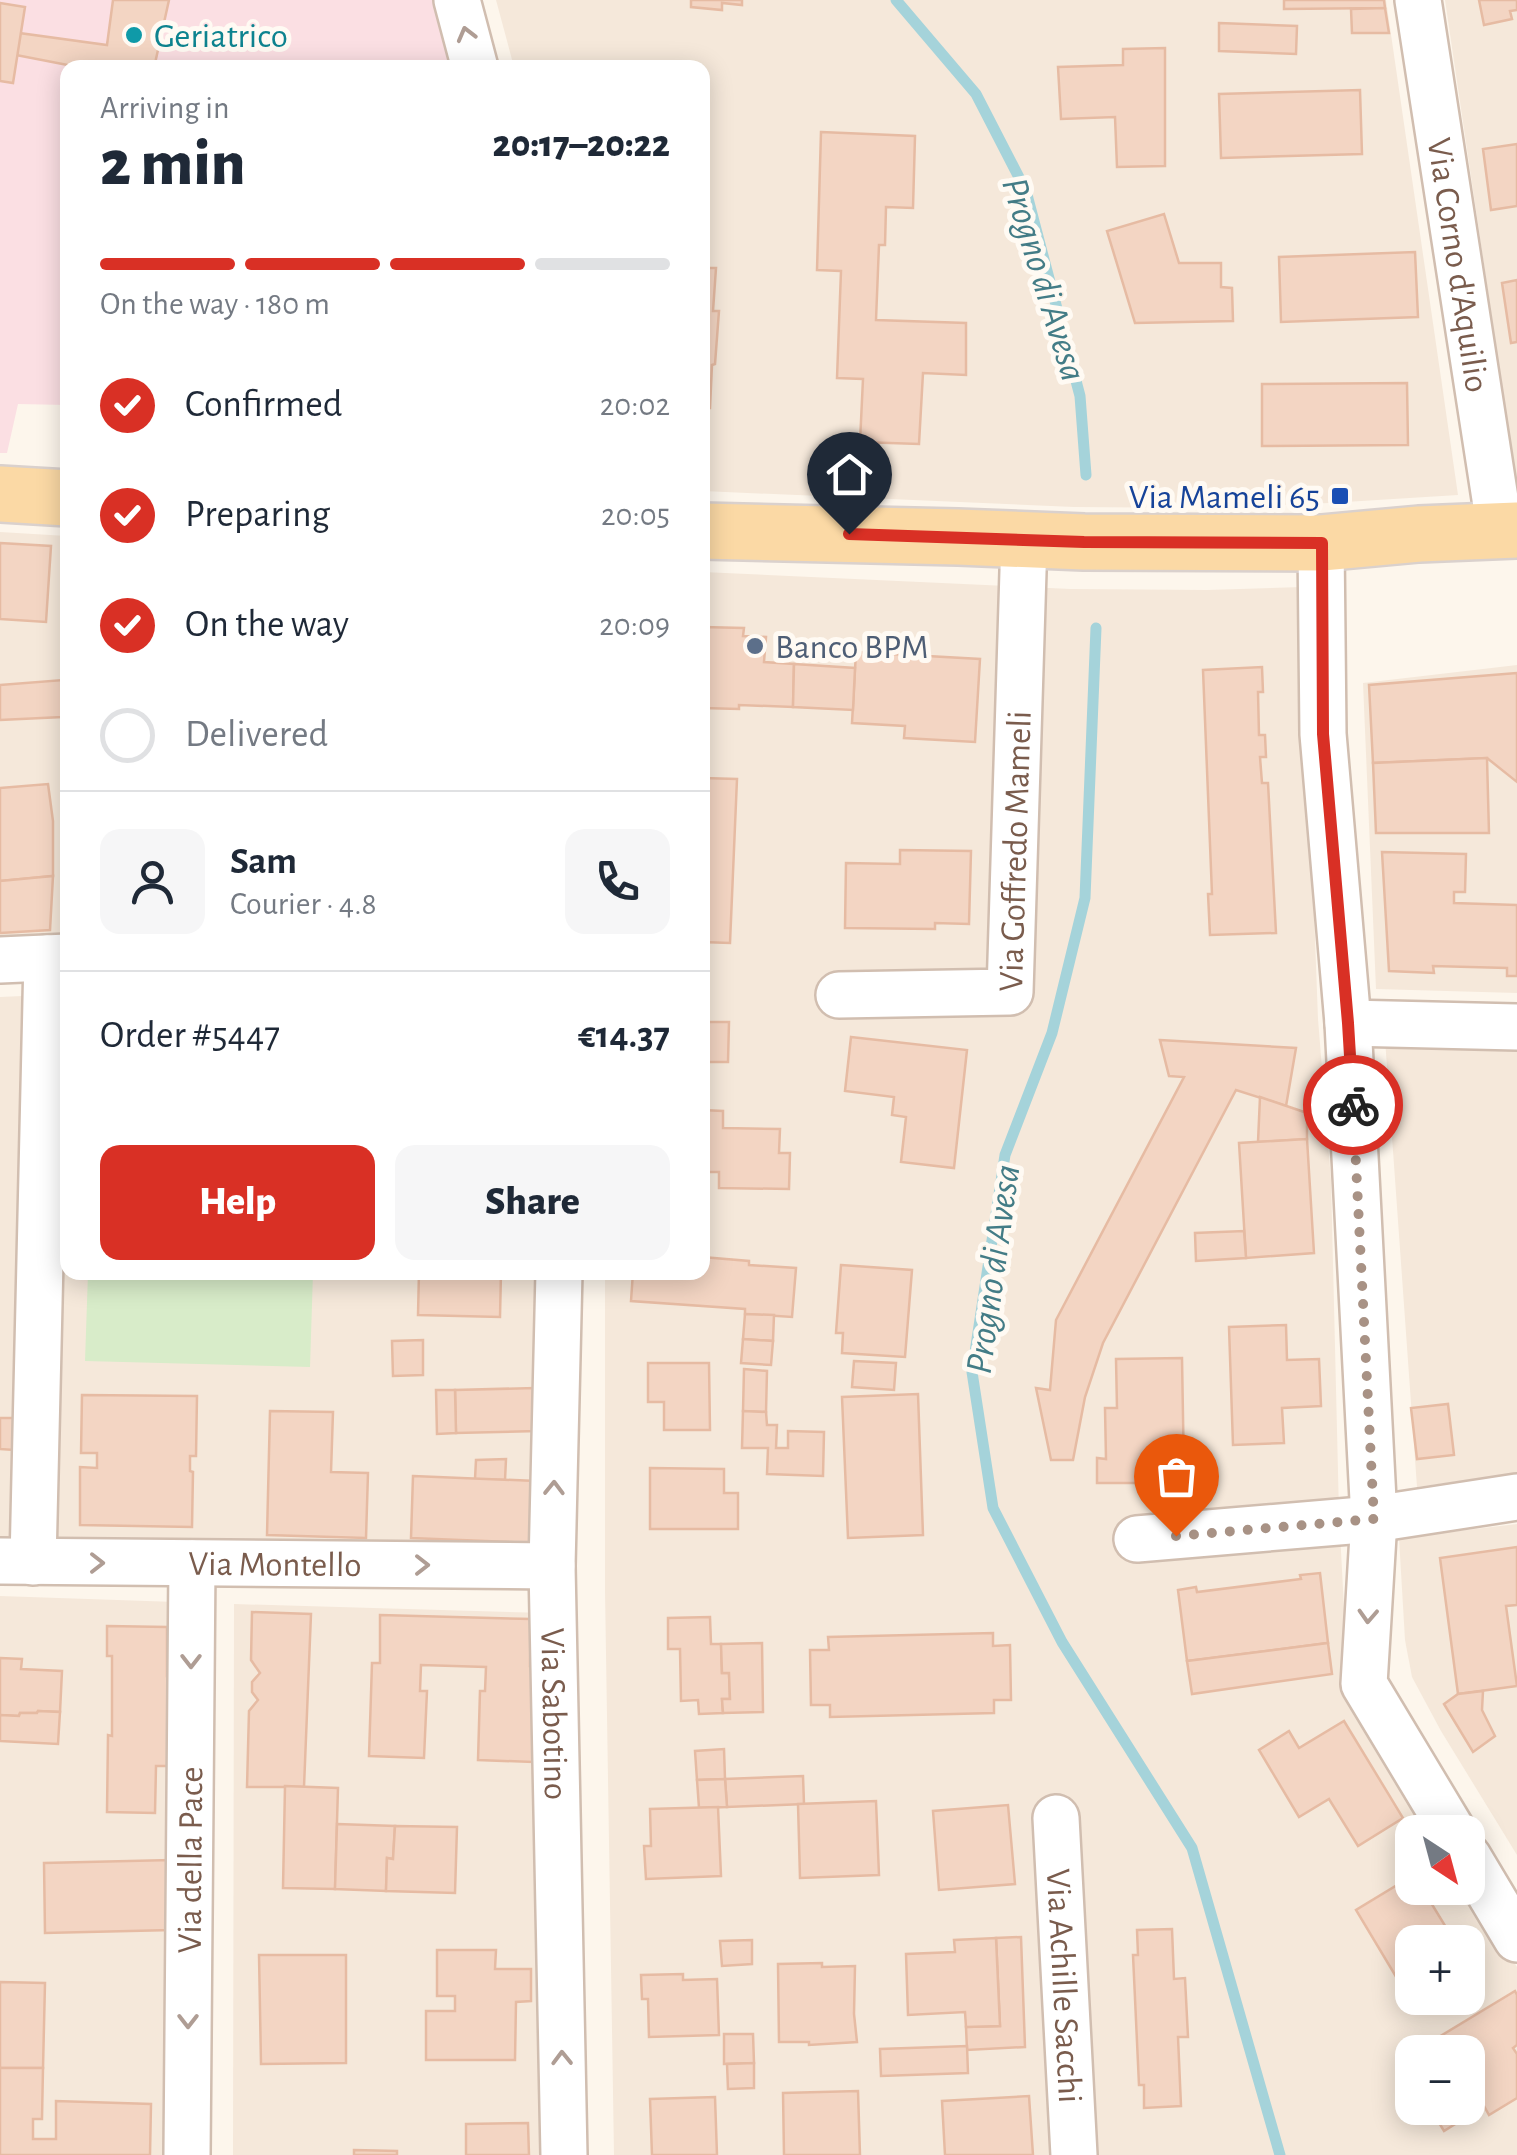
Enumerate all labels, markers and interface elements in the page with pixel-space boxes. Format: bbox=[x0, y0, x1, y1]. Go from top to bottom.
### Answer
place label: Geriatrico bbox=[154, 19, 288, 54]
marker: Geriatrico bbox=[123, 24, 145, 46]
one-way arrow bbox=[456, 26, 477, 43]
text: Arriving in bbox=[100, 92, 229, 124]
text: 20:17–20:22 bbox=[493, 126, 670, 164]
text: 2 min bbox=[100, 132, 246, 197]
street label: Via Corno d'Aquilio bbox=[1421, 135, 1494, 395]
water label: Progno di Avesa bbox=[994, 173, 1092, 386]
text: On the way · 180 m bbox=[100, 288, 330, 320]
icon: check bbox=[100, 378, 155, 433]
text: Confirmed bbox=[185, 386, 342, 424]
text: 20:02 bbox=[600, 389, 670, 421]
pin bbox=[807, 432, 892, 535]
icon: home bbox=[822, 447, 877, 502]
place label: Via Mameli 65 bbox=[1129, 480, 1320, 515]
marker: Via Mameli 65 bbox=[1329, 485, 1351, 507]
icon: check bbox=[100, 488, 155, 543]
text: Preparing bbox=[185, 496, 330, 534]
text: 20:05 bbox=[601, 499, 670, 531]
icon: check bbox=[100, 598, 155, 653]
text: On the way bbox=[185, 606, 349, 644]
text: 20:09 bbox=[599, 609, 670, 641]
place label: Banco BPM bbox=[775, 630, 929, 665]
marker: Banco BPM bbox=[744, 635, 766, 657]
street label: Via Goffredo Mameli bbox=[994, 710, 1038, 992]
text: Delivered bbox=[185, 716, 328, 754]
button: person bbox=[100, 829, 205, 934]
button: phone bbox=[565, 829, 670, 934]
text: Sam bbox=[230, 843, 297, 881]
text: Courier · 4.8 bbox=[230, 888, 377, 920]
text: Order #5447 bbox=[100, 1017, 280, 1055]
text: €14.37 bbox=[578, 1017, 670, 1055]
courier bbox=[1303, 1055, 1403, 1155]
icon: bike bbox=[1326, 1078, 1381, 1133]
button: Help bbox=[100, 1145, 375, 1260]
button: Share bbox=[395, 1145, 670, 1260]
water label: Progno di Avesa bbox=[961, 1162, 1027, 1376]
pin bbox=[1134, 1434, 1219, 1537]
icon: bag bbox=[1149, 1449, 1204, 1504]
one-way arrow bbox=[544, 1479, 565, 1495]
street label: Via Montello bbox=[188, 1547, 362, 1583]
one-way arrow bbox=[90, 1552, 106, 1573]
one-way arrow bbox=[416, 1554, 431, 1576]
one-way arrow bbox=[1358, 1608, 1379, 1624]
street label: Via Sabotino bbox=[534, 1627, 573, 1800]
one-way arrow bbox=[180, 1654, 202, 1669]
street label: Via della Pace bbox=[173, 1766, 209, 1954]
north arrow bbox=[1395, 1815, 1485, 1905]
map controls bbox=[1395, 1815, 1485, 2125]
street label: Via Achille Sacchi bbox=[1040, 1868, 1087, 2104]
button: + bbox=[1395, 1925, 1485, 2015]
one-way arrow bbox=[177, 2014, 199, 2029]
button: − bbox=[1395, 2035, 1485, 2125]
one-way arrow bbox=[551, 2049, 573, 2064]

